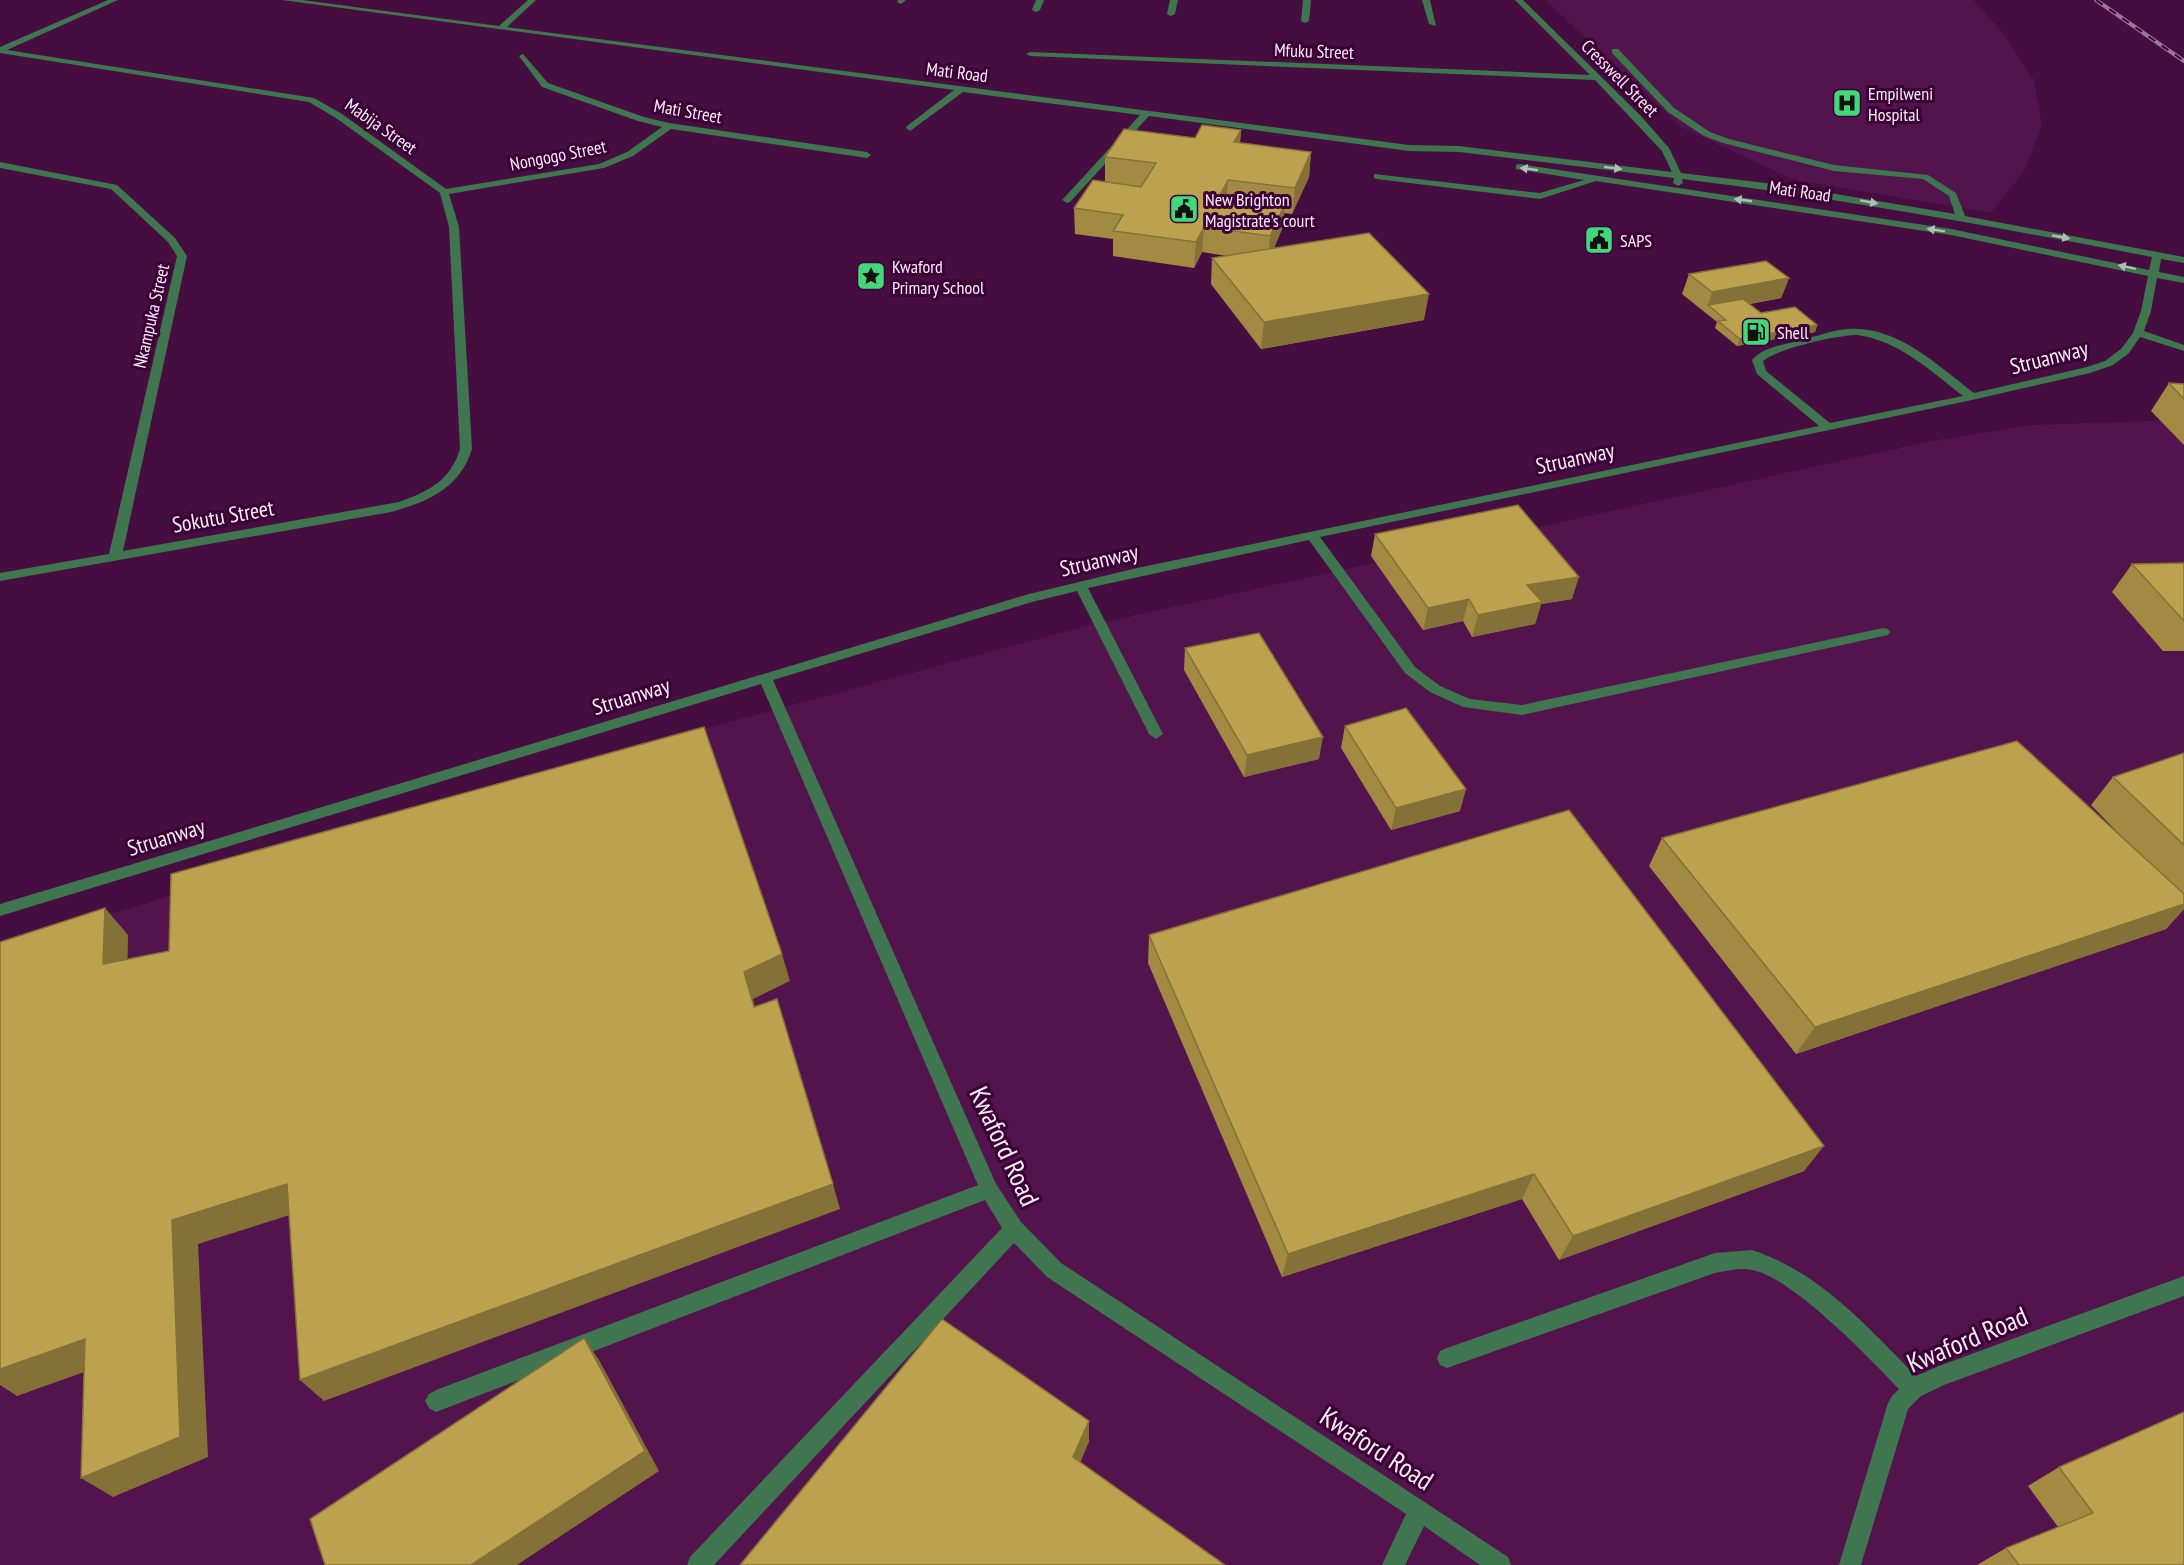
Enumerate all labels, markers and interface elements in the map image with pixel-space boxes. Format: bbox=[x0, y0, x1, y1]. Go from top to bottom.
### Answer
street label: Cresswell Street bbox=[1577, 35, 1663, 121]
street label: Mfuku Street bbox=[1274, 38, 1354, 64]
street label: Mati Road bbox=[925, 57, 989, 87]
place label: Empilweni Hospital bbox=[1868, 82, 1933, 126]
hospital icon: Empilweni Hospital bbox=[1831, 87, 1863, 119]
street label: Mabija Street bbox=[341, 93, 421, 159]
street label: Mati Street bbox=[652, 94, 724, 128]
street label: Nongogo Street bbox=[508, 134, 608, 176]
one-way arrow bbox=[1520, 164, 1539, 173]
one-way arrow bbox=[1604, 164, 1623, 173]
street label: Mati Road bbox=[1768, 175, 1832, 207]
place label: New Brighton Magistrate's court bbox=[1205, 188, 1315, 232]
public building icon: New Brighton Magistrate's court bbox=[1168, 193, 1200, 225]
one-way arrow bbox=[1733, 195, 1752, 204]
one-way arrow bbox=[1860, 198, 1879, 207]
public building icon: SAPS bbox=[1583, 224, 1615, 256]
one-way arrow bbox=[1926, 225, 1945, 234]
place label: SAPS bbox=[1620, 229, 1652, 252]
one-way arrow bbox=[2052, 233, 2071, 242]
place label: Kwaford Primary School bbox=[892, 255, 985, 299]
place icon: Kwaford Primary School bbox=[855, 260, 887, 292]
street label: Nkampuka Street bbox=[128, 261, 174, 370]
one-way arrow bbox=[2117, 262, 2136, 271]
fuel station icon: Shell bbox=[1740, 316, 1772, 348]
place label: Shell bbox=[1777, 321, 1809, 344]
street label: Struanway bbox=[2007, 334, 2092, 380]
street label: Struanway bbox=[1533, 436, 1618, 480]
street label: Sokutu Street bbox=[170, 493, 276, 539]
street label: Struanway bbox=[1057, 537, 1142, 583]
street label: Struanway bbox=[589, 671, 674, 721]
street label: Struanway bbox=[124, 812, 209, 862]
street label: Kwaford Road bbox=[963, 1081, 1047, 1211]
street label: Kwaford Road bbox=[1901, 1298, 2033, 1380]
street label: Kwaford Road bbox=[1314, 1399, 1440, 1497]

